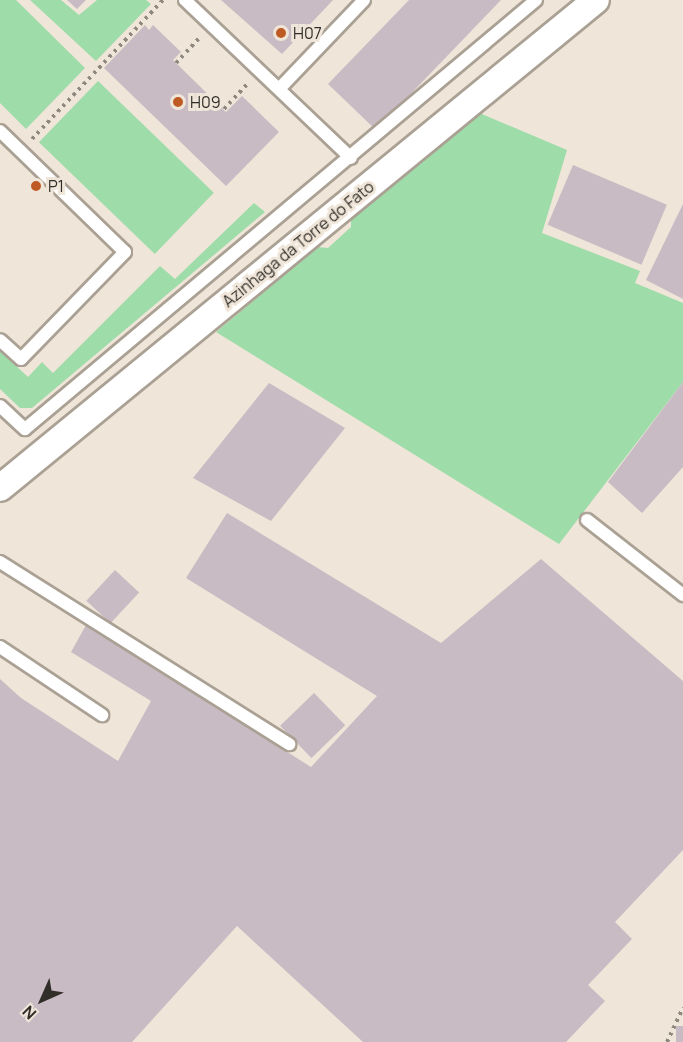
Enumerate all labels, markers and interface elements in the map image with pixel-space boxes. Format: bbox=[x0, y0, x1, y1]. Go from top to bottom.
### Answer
place label: H07 bbox=[293, 23, 322, 43]
marker: H07 bbox=[274, 26, 288, 40]
place label: H09 bbox=[190, 92, 221, 112]
marker: H09 bbox=[171, 95, 185, 109]
place label: P1 bbox=[48, 176, 64, 196]
street label: Azinhaga da Torre do Fato bbox=[218, 177, 378, 311]
marker: P1 bbox=[29, 179, 43, 193]
north arrow bbox=[12, 970, 72, 1030]
text: N bbox=[17, 1001, 41, 1025]

